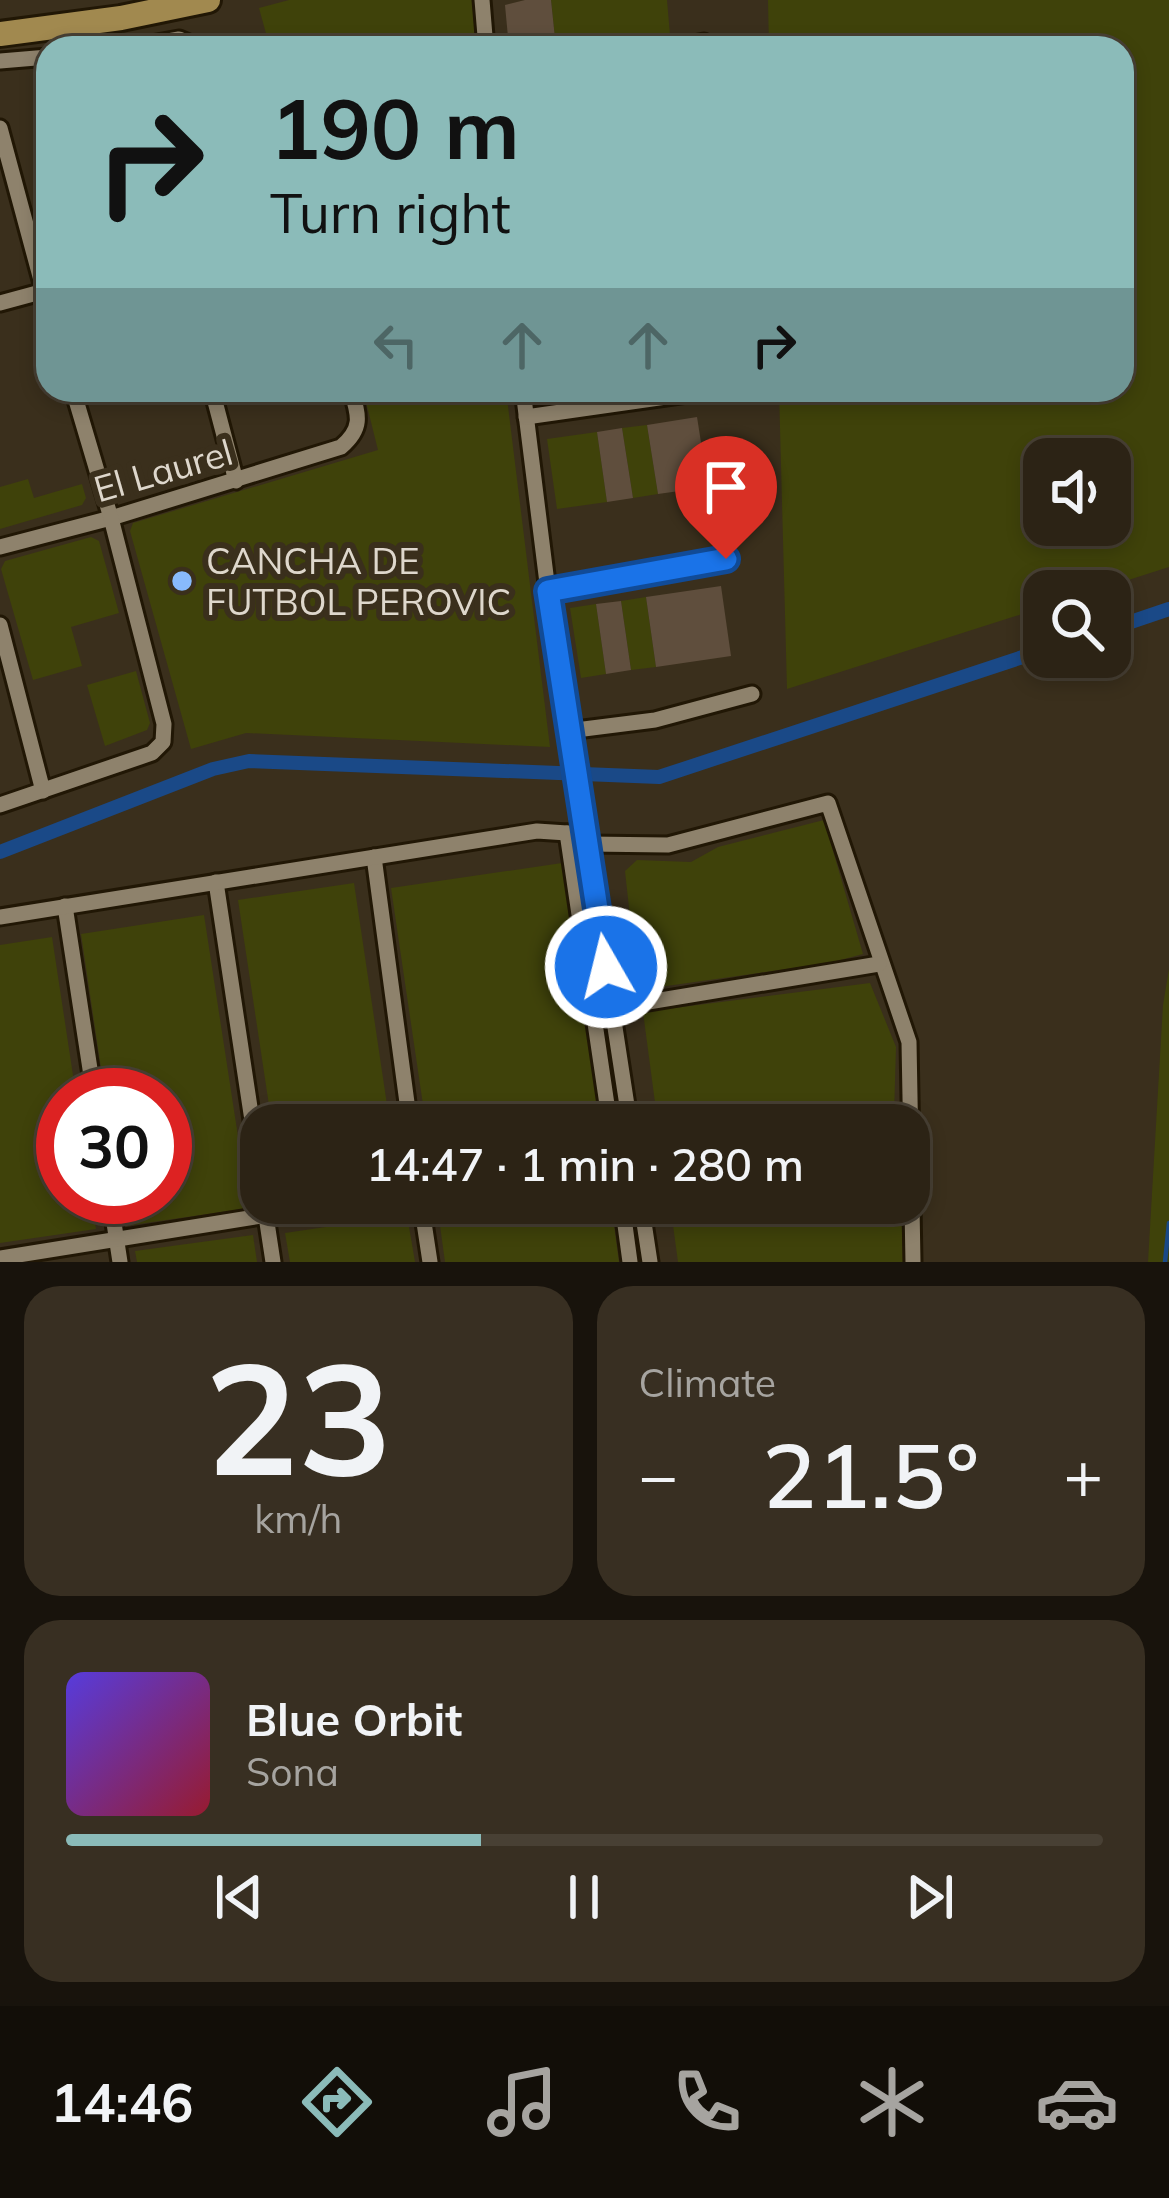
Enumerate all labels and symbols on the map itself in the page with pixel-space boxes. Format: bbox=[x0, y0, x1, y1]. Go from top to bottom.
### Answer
street label: El Laurel bbox=[88, 429, 238, 511]
pin bbox=[675, 436, 777, 559]
place label: CANCHA DE FUTBOL PEROVIC bbox=[206, 538, 511, 624]
marker: CANCHA DE FUTBOL PEROVIC bbox=[169, 568, 195, 594]
position arrow bbox=[543, 904, 669, 1030]
speed limit sign: 30 bbox=[36, 1068, 192, 1224]

